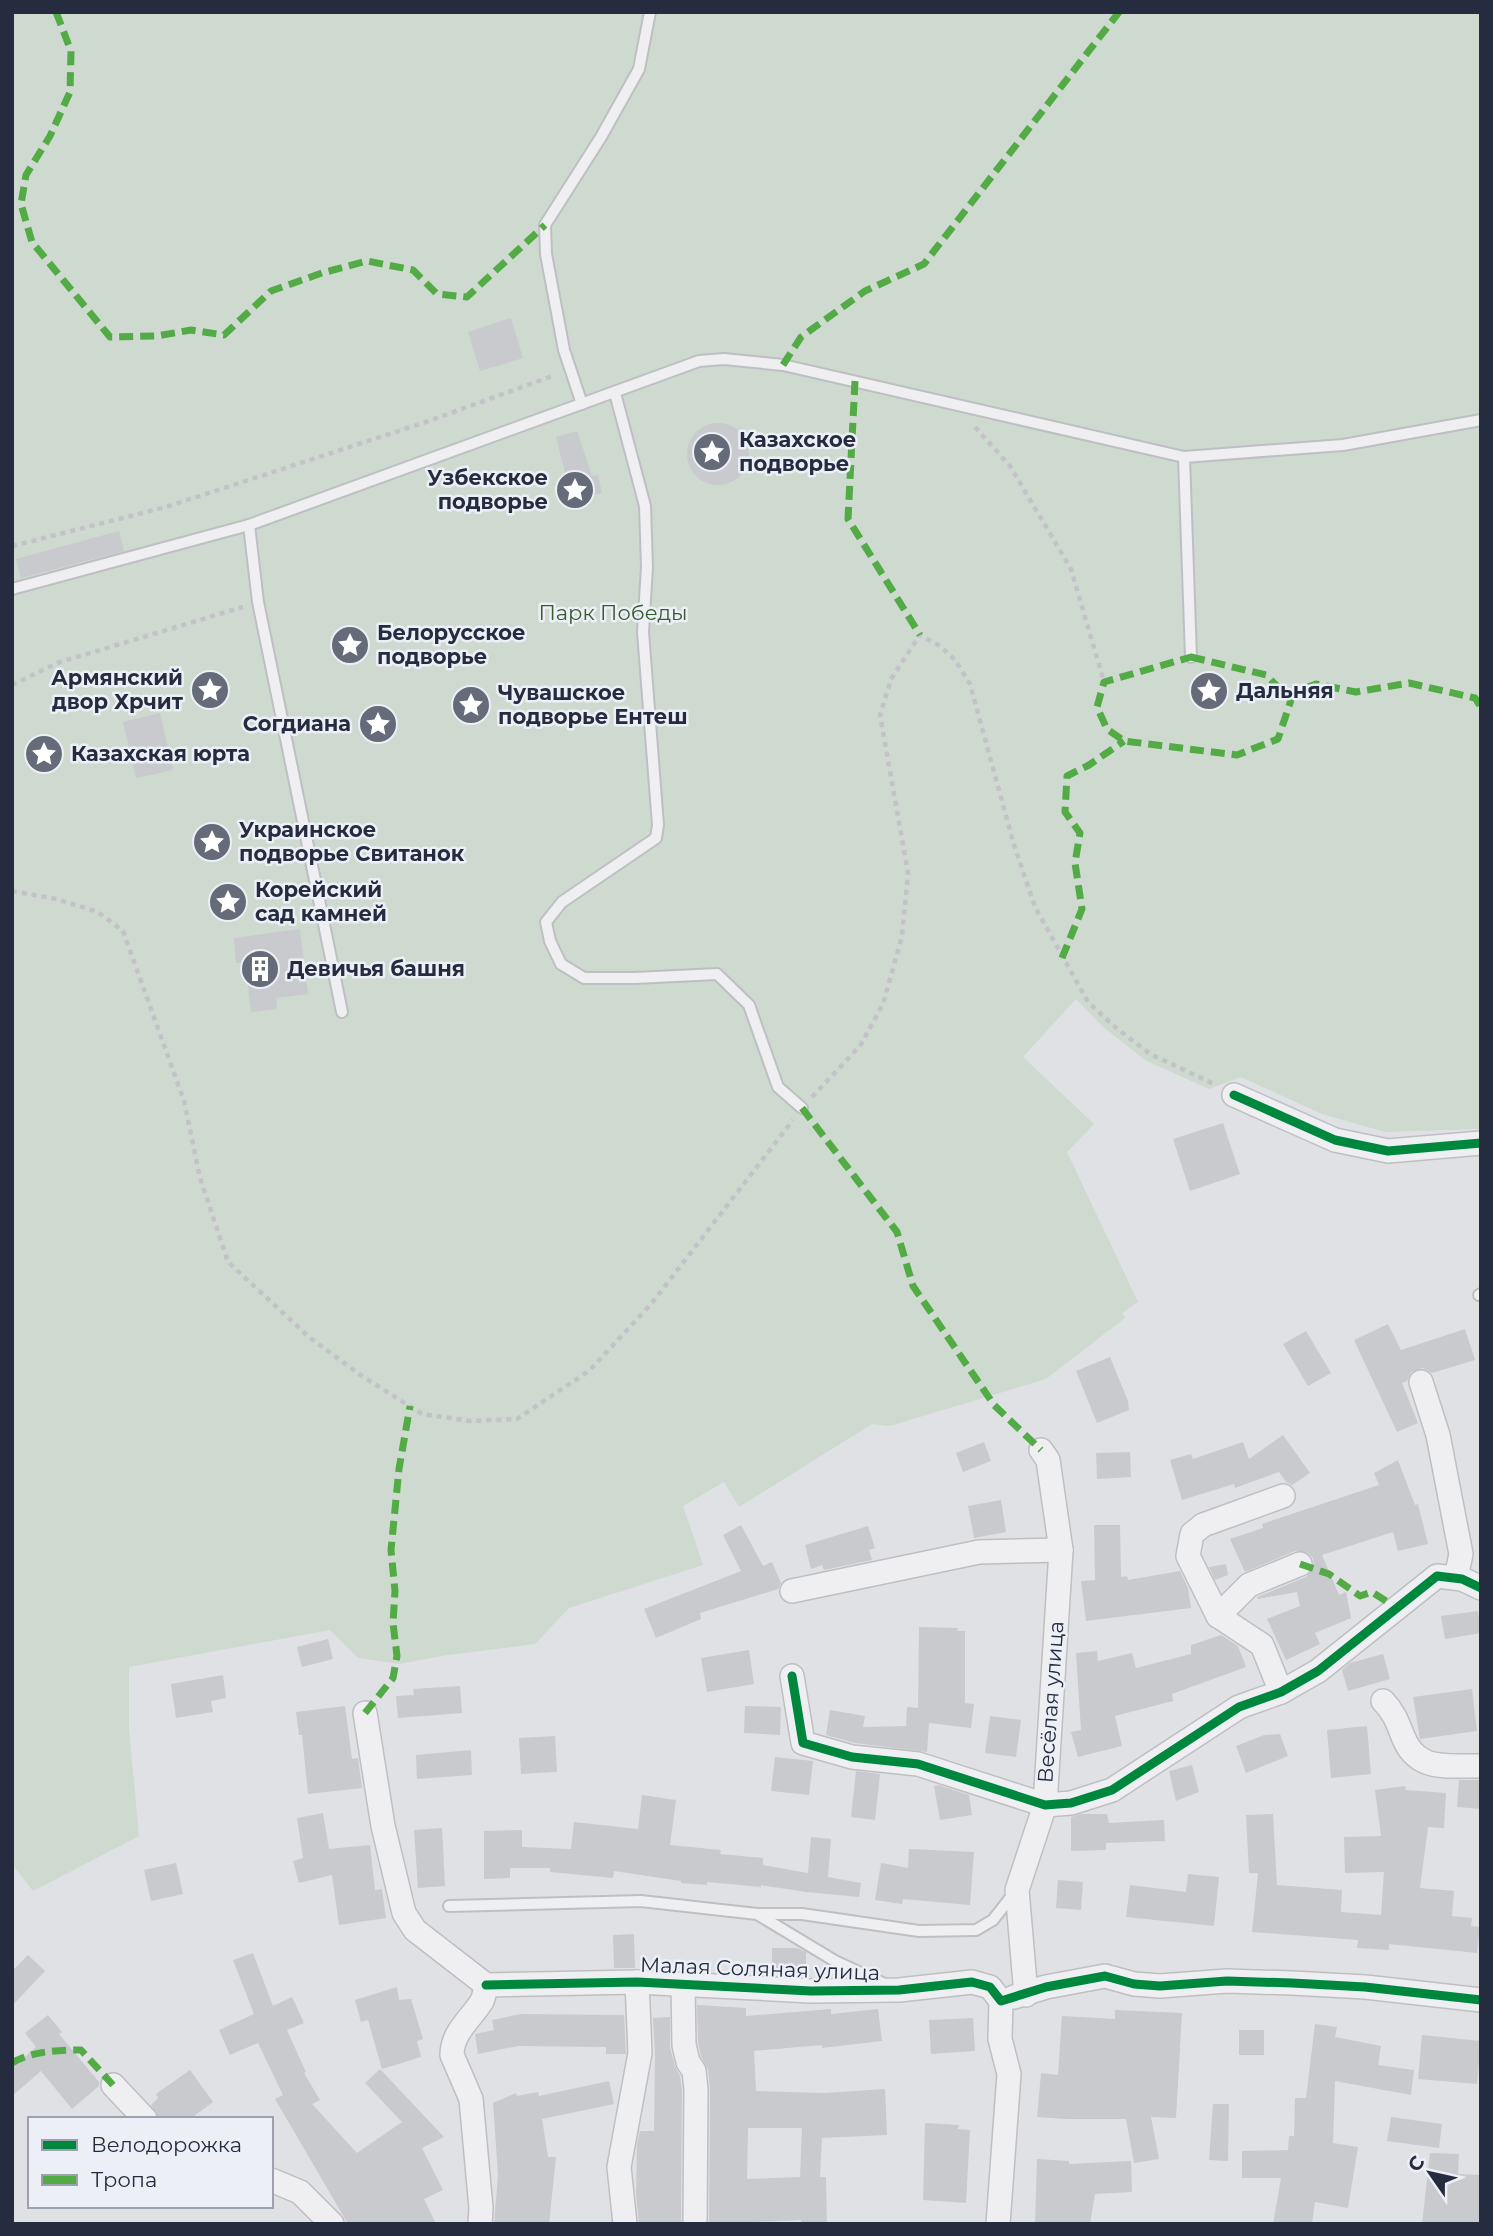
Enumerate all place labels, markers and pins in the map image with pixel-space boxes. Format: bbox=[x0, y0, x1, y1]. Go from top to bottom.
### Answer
place label: Казахское подворье bbox=[739, 427, 856, 476]
place icon: Казахское подворье bbox=[691, 431, 733, 473]
place label: Узбекское подворье bbox=[427, 465, 548, 514]
place icon: Узбекское подворье bbox=[554, 469, 596, 511]
place label: Белорусское подворье bbox=[377, 620, 526, 669]
place icon: Белорусское подворье bbox=[329, 624, 371, 666]
place label: Армянский двор Хрчит bbox=[51, 665, 184, 714]
place icon: Армянский двор Хрчит bbox=[189, 669, 231, 711]
place icon: Дальняя bbox=[1188, 670, 1230, 712]
place label: Дальняя bbox=[1236, 678, 1334, 703]
place label: Чувашское подворье Ентеш bbox=[498, 680, 688, 729]
place icon: Чувашское подворье Ентеш bbox=[450, 684, 492, 726]
place icon: Согдиана bbox=[357, 703, 399, 745]
place label: Согдиана bbox=[243, 711, 351, 736]
place icon: Казахская юрта bbox=[23, 733, 65, 775]
place label: Казахская юрта bbox=[71, 741, 250, 766]
place label: Украинское подворье Свитанок bbox=[239, 817, 465, 866]
place icon: Украинское подворье Свитанок bbox=[191, 821, 233, 863]
place label: Корейский сад камней bbox=[255, 877, 387, 926]
place icon: Корейский сад камней bbox=[207, 881, 249, 923]
building icon: Девичья башня bbox=[239, 948, 281, 990]
place label: Девичья башня bbox=[287, 956, 465, 981]

